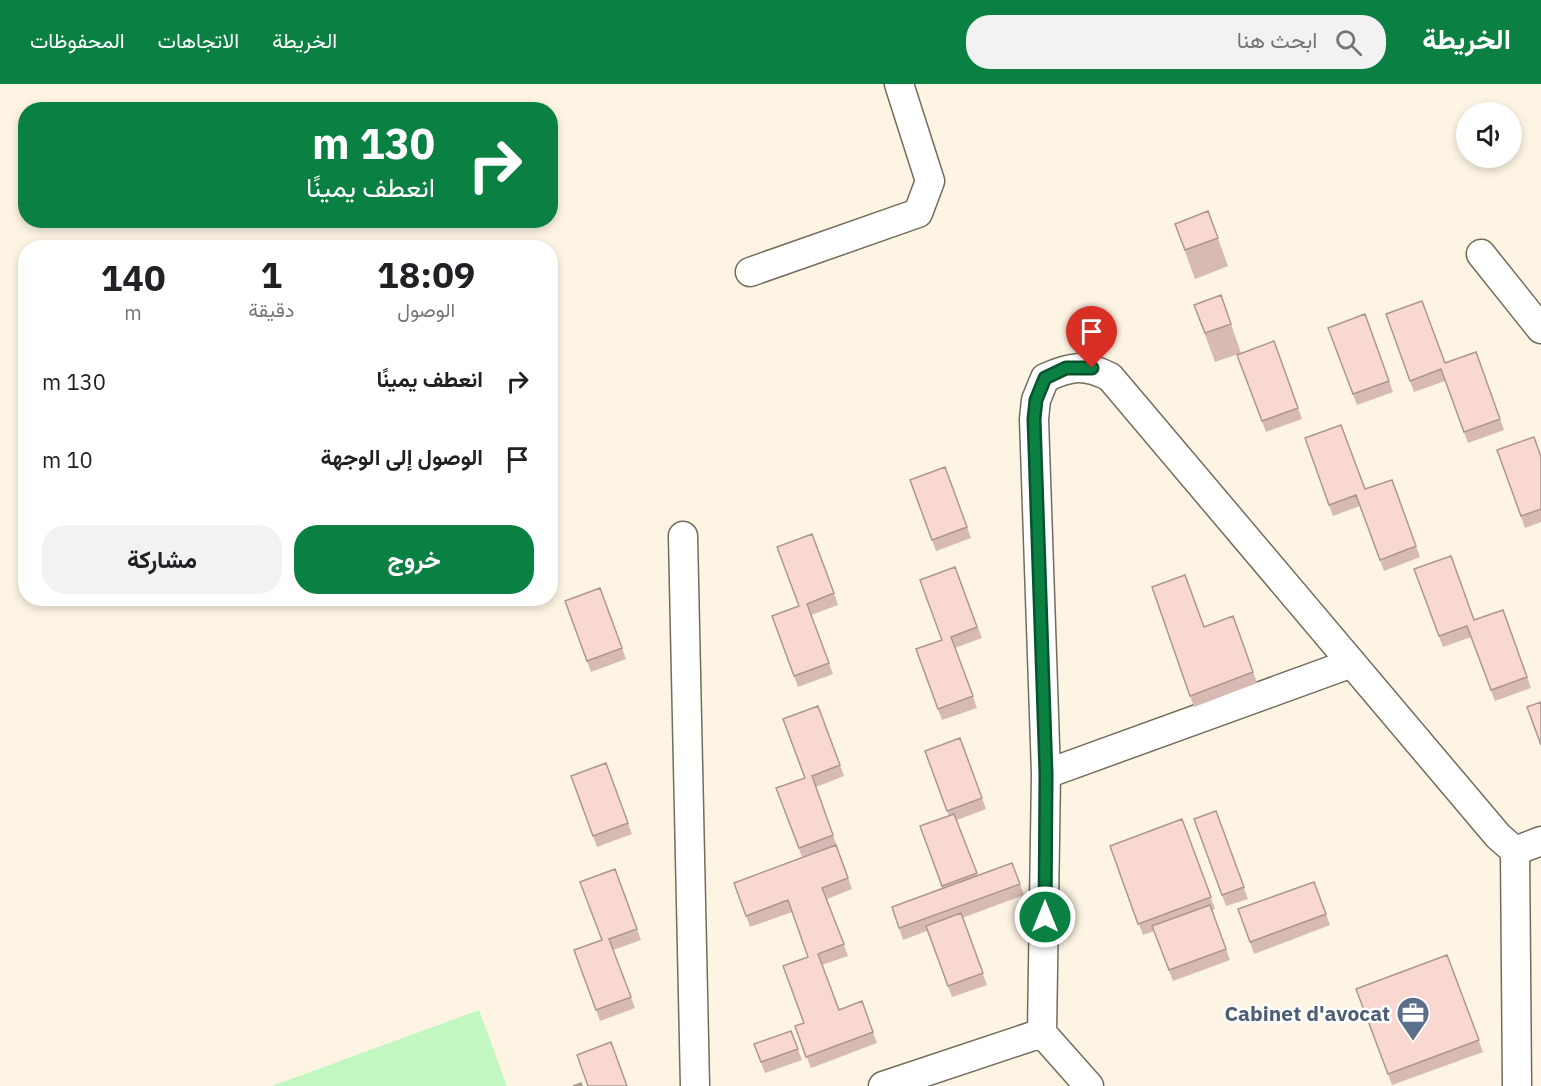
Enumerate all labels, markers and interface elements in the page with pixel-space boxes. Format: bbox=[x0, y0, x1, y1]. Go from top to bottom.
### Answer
search box bbox=[966, 15, 1386, 69]
text: الخريطة bbox=[1422, 20, 1511, 57]
text: ابحث هنا bbox=[1237, 25, 1317, 54]
text: المحفوظات bbox=[30, 26, 125, 54]
text: الاتجاهات bbox=[158, 26, 239, 54]
text: الخريطة bbox=[272, 26, 337, 54]
icon: search bbox=[1332, 26, 1365, 59]
map controls bbox=[1456, 102, 1522, 168]
button: sound bbox=[1456, 102, 1522, 168]
text: 130 m bbox=[312, 116, 435, 171]
icon: right bbox=[456, 126, 534, 204]
text: انعطف يمينًا bbox=[306, 169, 435, 204]
text: 1 bbox=[260, 251, 282, 298]
text: 18:09 bbox=[377, 251, 475, 298]
text: 140 bbox=[101, 254, 166, 301]
text: دقيقة bbox=[248, 296, 294, 323]
text: الوصول bbox=[397, 296, 455, 323]
text: m bbox=[124, 299, 142, 326]
pin bbox=[1066, 306, 1117, 368]
icon: arrive bbox=[1075, 315, 1108, 348]
text: انعطف يمينًا bbox=[376, 364, 483, 393]
icon: right bbox=[501, 365, 534, 398]
text: 130 m bbox=[42, 367, 106, 396]
text: الوصول إلى الوجهة bbox=[321, 442, 483, 471]
icon: arrive bbox=[501, 443, 534, 476]
text: 10 m bbox=[42, 445, 93, 474]
button: مشاركة bbox=[42, 525, 282, 594]
button: خروج bbox=[294, 525, 534, 594]
position arrow bbox=[1013, 885, 1077, 949]
office icon: Cabinet d'avocat bbox=[1395, 995, 1431, 1042]
place label: Cabinet d'avocat bbox=[1224, 999, 1390, 1027]

